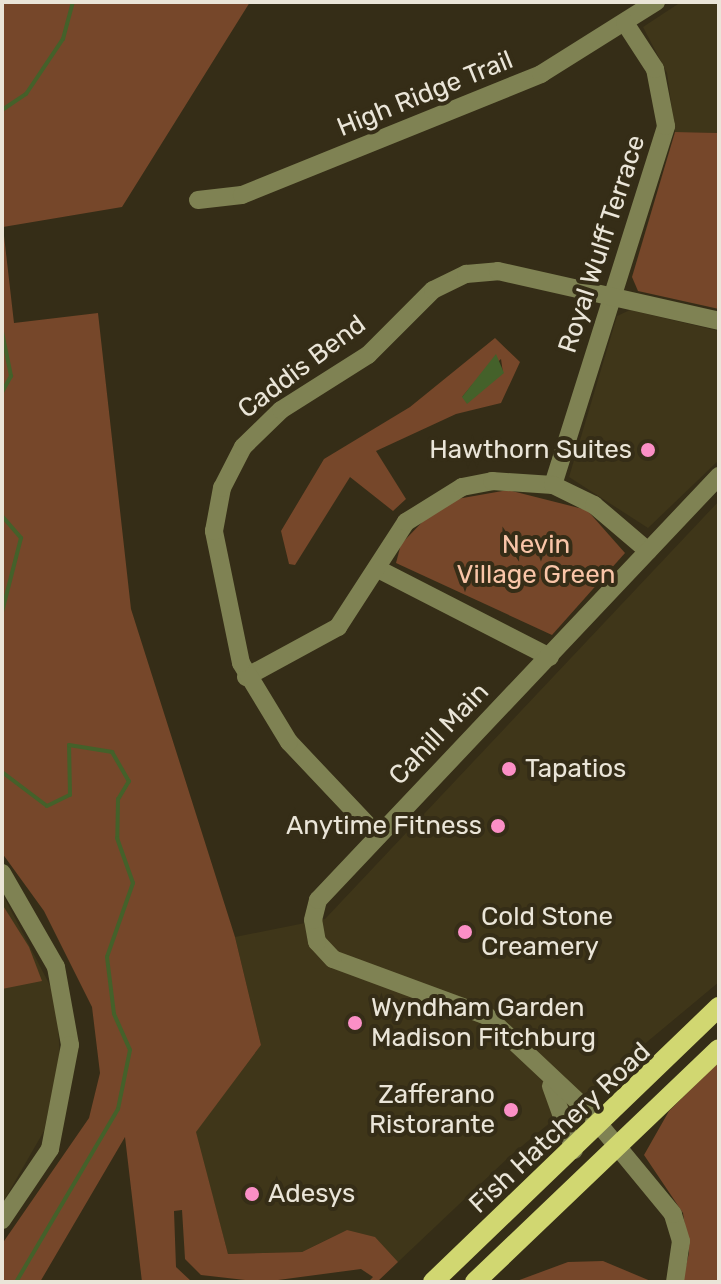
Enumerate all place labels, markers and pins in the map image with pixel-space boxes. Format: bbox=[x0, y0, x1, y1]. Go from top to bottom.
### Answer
place label: Hawthorn Suites bbox=[429, 434, 632, 466]
marker: Hawthorn Suites bbox=[639, 441, 657, 459]
place label: Tapatios bbox=[525, 753, 626, 785]
marker: Tapatios bbox=[500, 760, 518, 778]
place label: Anytime Fitness bbox=[286, 810, 482, 842]
marker: Anytime Fitness bbox=[489, 817, 507, 835]
place label: Cold Stone Creamery bbox=[481, 901, 613, 962]
marker: Cold Stone Creamery bbox=[456, 923, 474, 941]
place label: Wyndham Garden Madison Fitchburg bbox=[371, 992, 596, 1054]
marker: Wyndham Garden Madison Fitchburg bbox=[346, 1014, 364, 1032]
place label: Zafferano Ristorante bbox=[369, 1079, 495, 1140]
marker: Zafferano Ristorante bbox=[502, 1101, 520, 1119]
place label: Adesys bbox=[268, 1178, 355, 1210]
marker: Adesys bbox=[243, 1185, 261, 1203]

